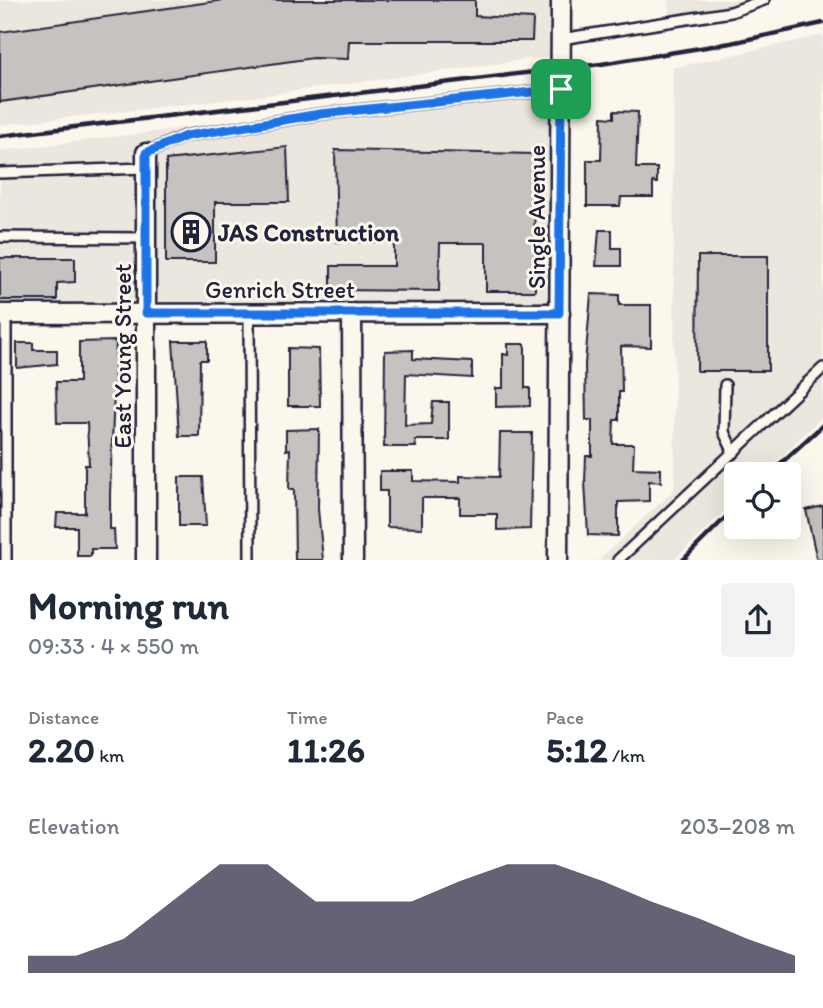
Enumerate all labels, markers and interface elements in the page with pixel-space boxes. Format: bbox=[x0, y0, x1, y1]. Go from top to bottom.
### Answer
pin bbox=[531, 59, 591, 119]
icon: arrive bbox=[542, 70, 580, 108]
street label: Single Avenue bbox=[522, 145, 551, 289]
building icon: JAS Construction bbox=[170, 211, 212, 253]
place label: JAS Construction bbox=[217, 218, 400, 247]
street label: East Young Street bbox=[108, 263, 137, 449]
street label: Genrich Street bbox=[205, 275, 355, 304]
map controls bbox=[724, 462, 801, 539]
button: locate bbox=[724, 462, 801, 539]
text: Morning run bbox=[28, 583, 229, 629]
button: share bbox=[721, 583, 795, 657]
text: 09:33 · 4 × 550 m bbox=[28, 632, 199, 660]
text: Distance bbox=[28, 706, 99, 729]
text: Time bbox=[287, 706, 328, 729]
text: Pace bbox=[546, 706, 584, 729]
text: 2.20 bbox=[28, 729, 95, 771]
text: 11:26 bbox=[287, 729, 365, 771]
text: 5:12 bbox=[546, 729, 608, 771]
text: km bbox=[95, 744, 124, 767]
text: /km bbox=[608, 744, 645, 767]
text: Elevation bbox=[28, 812, 119, 840]
text: 203–208 m bbox=[680, 812, 795, 840]

